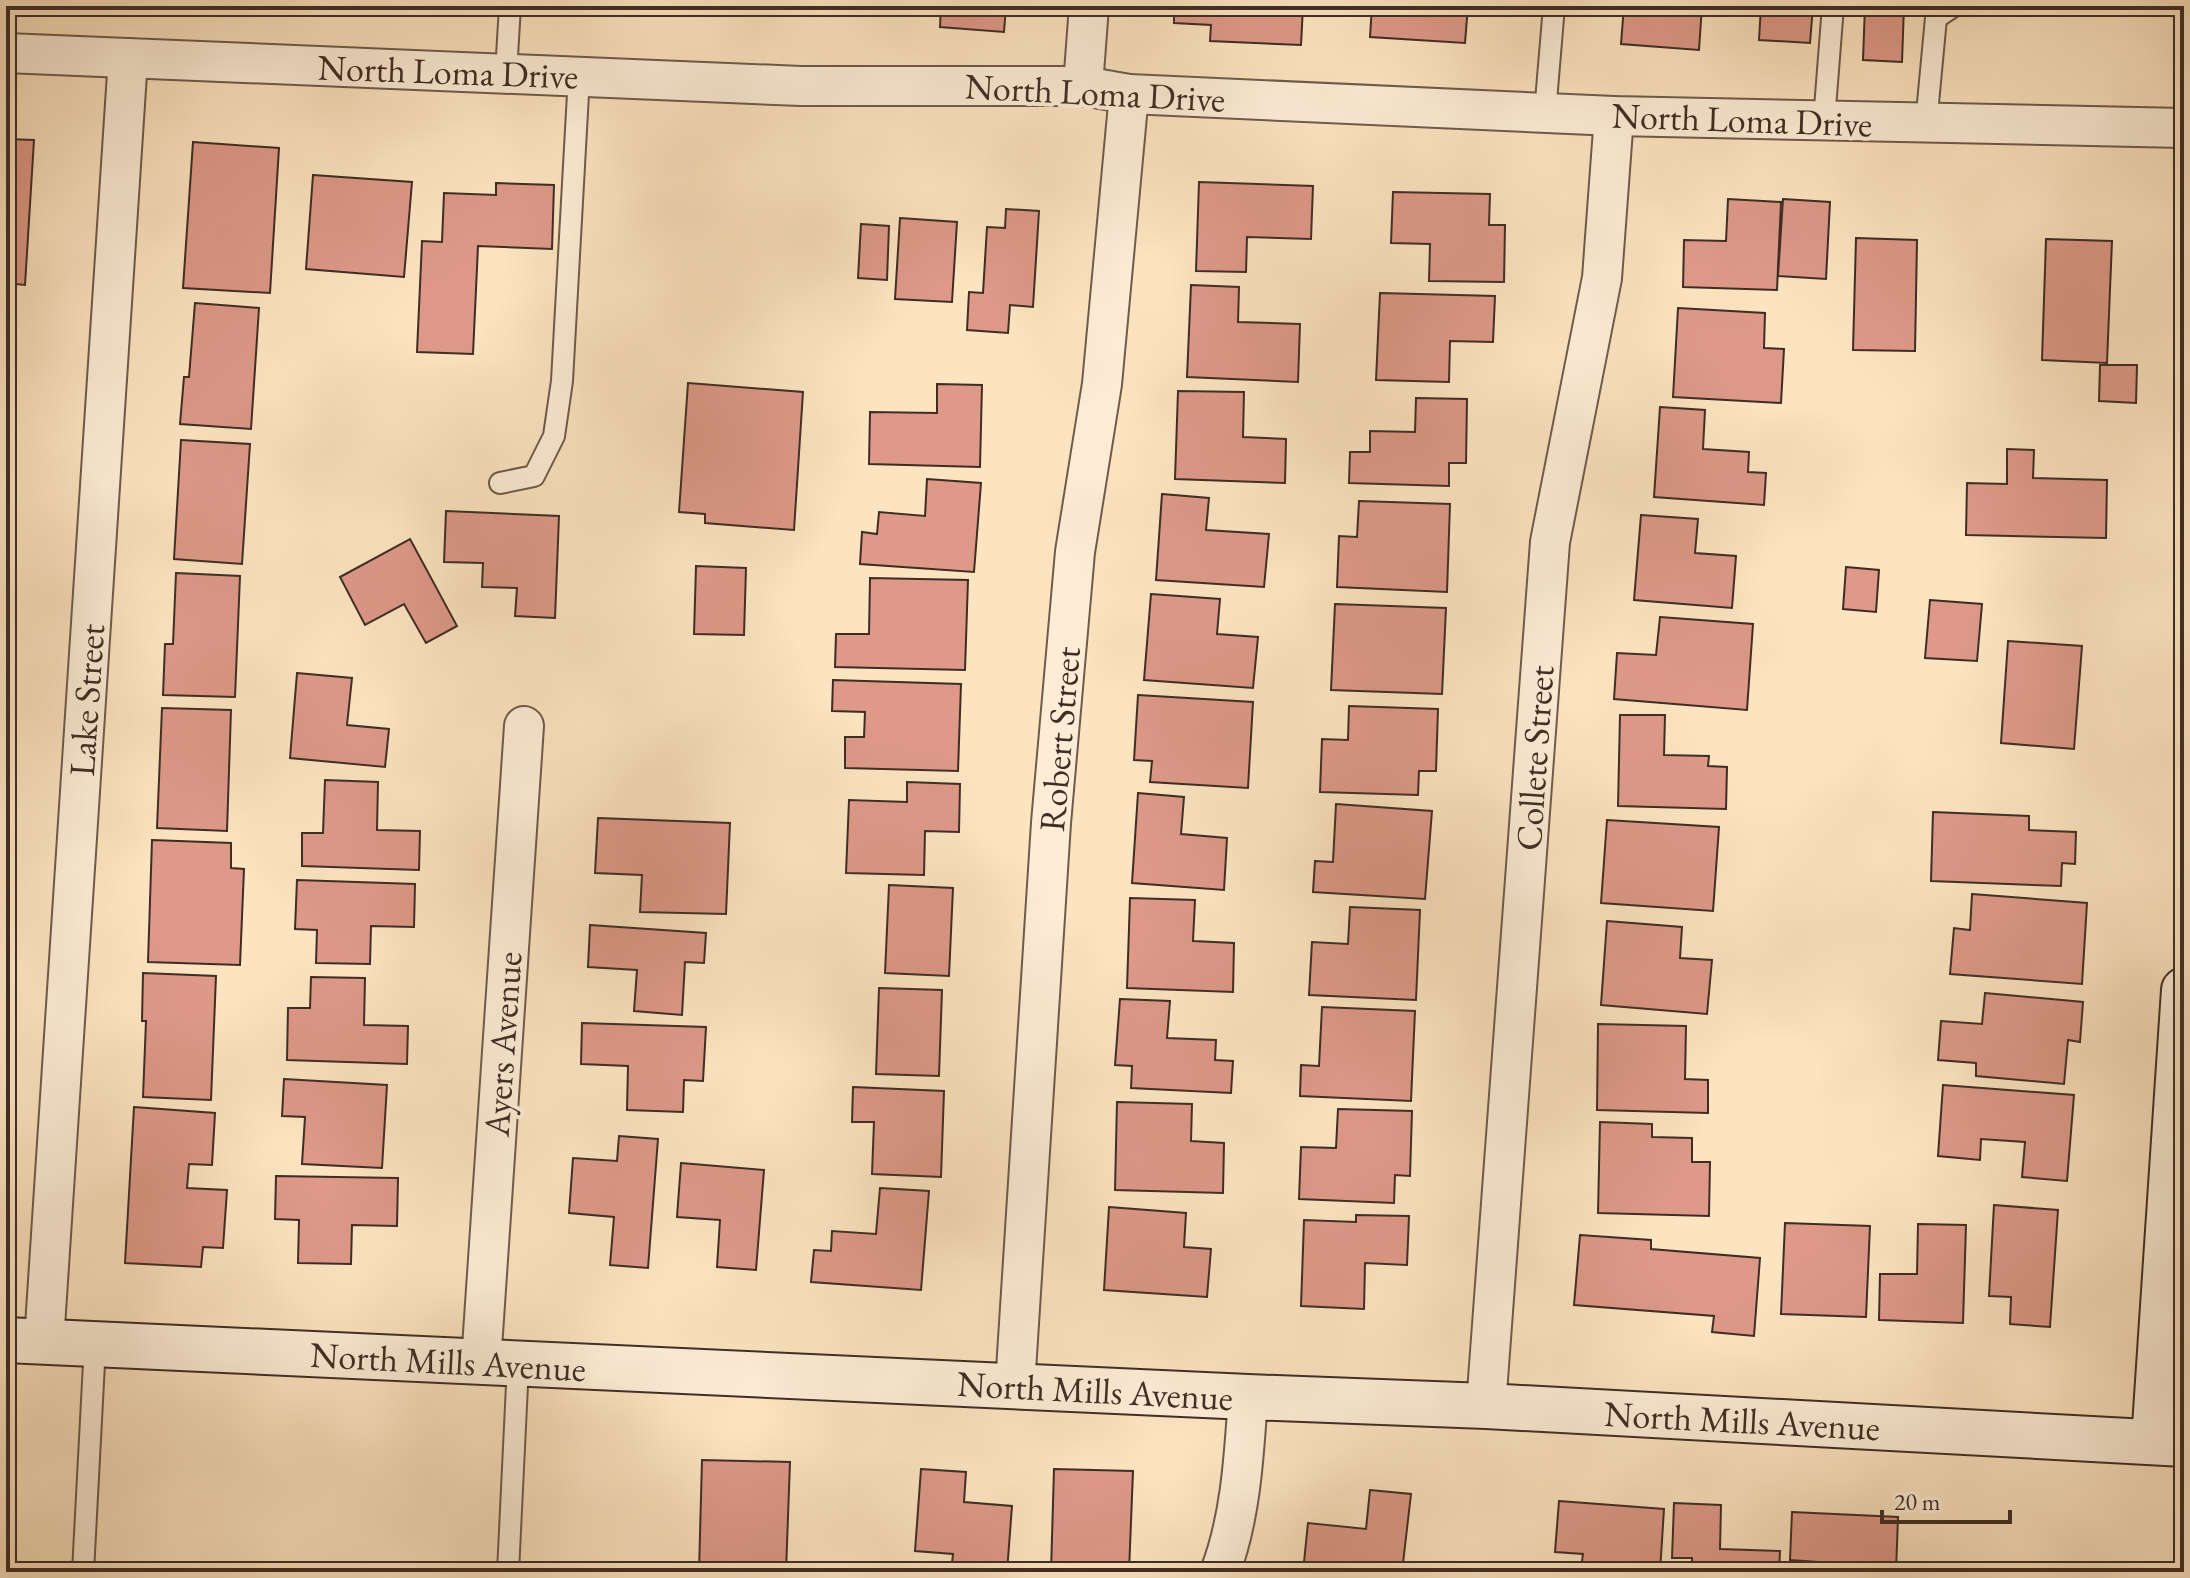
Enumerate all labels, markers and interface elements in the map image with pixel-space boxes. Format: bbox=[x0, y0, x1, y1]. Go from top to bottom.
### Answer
street label: North Loma Drive bbox=[317, 43, 579, 100]
street label: North Loma Drive bbox=[964, 62, 1226, 123]
street label: North Loma Drive bbox=[1611, 91, 1873, 148]
street label: Lake Street bbox=[58, 622, 115, 778]
street label: Robert Street bbox=[1028, 644, 1091, 834]
street label: Collete Street bbox=[1505, 663, 1564, 852]
street label: Ayers Avenue bbox=[473, 950, 532, 1139]
street label: North Mills Avenue bbox=[309, 1331, 587, 1392]
street label: North Mills Avenue bbox=[956, 1360, 1234, 1421]
street label: North Mills Avenue bbox=[1603, 1390, 1881, 1451]
scale bar bbox=[1882, 1474, 2010, 1524]
text: 20 m bbox=[1894, 1486, 1941, 1517]

